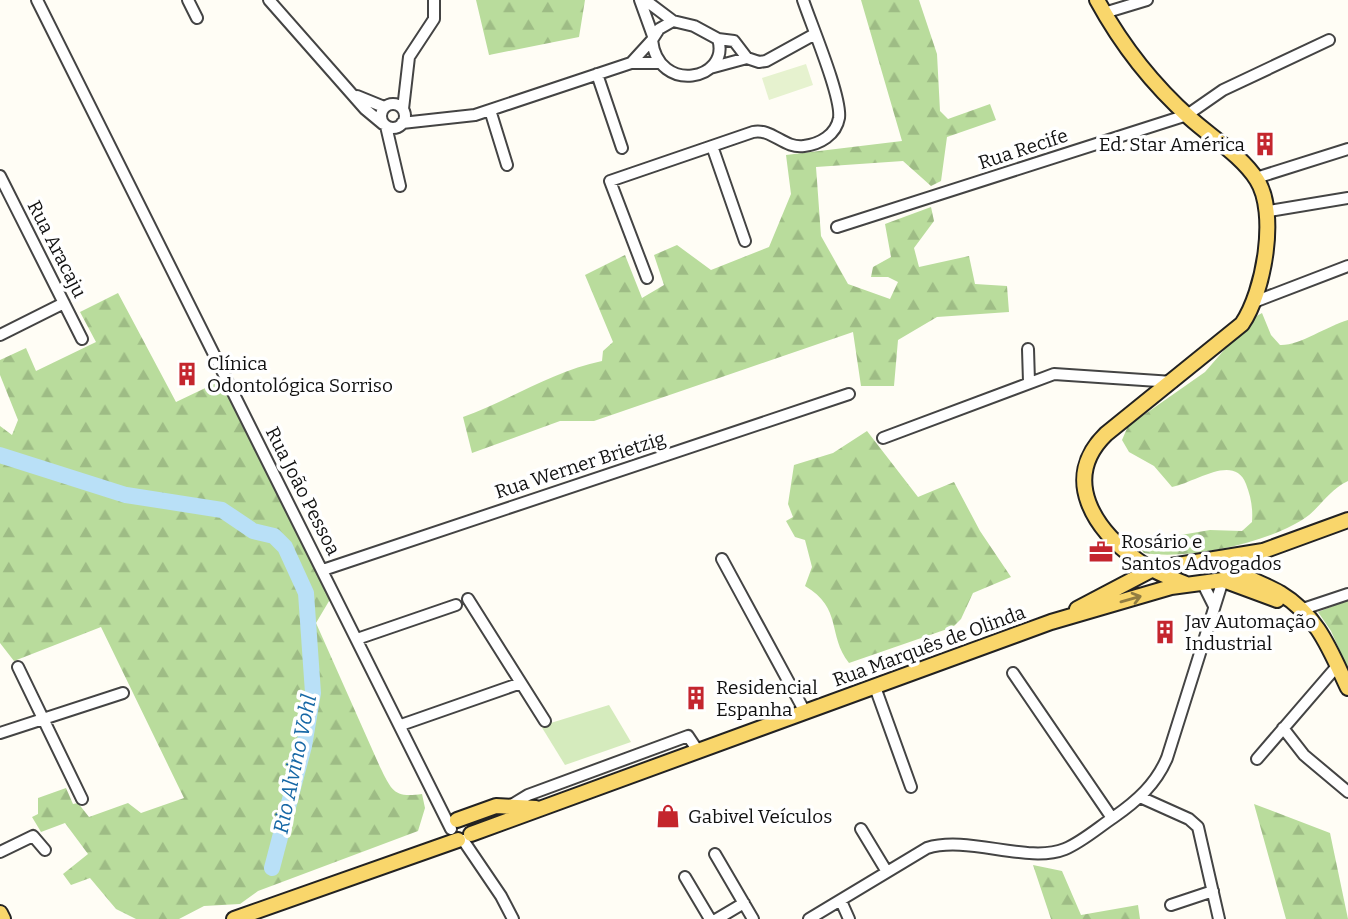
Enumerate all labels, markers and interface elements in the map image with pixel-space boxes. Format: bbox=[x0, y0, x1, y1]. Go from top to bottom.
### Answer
street label: Rua Recife bbox=[975, 124, 1071, 174]
building icon: Ed. Star América bbox=[1251, 130, 1279, 158]
place label: Ed. Star América bbox=[1099, 133, 1246, 156]
street label: Rua Aracaju bbox=[23, 196, 91, 302]
place label: Clínica Odontológica Sorriso bbox=[207, 352, 393, 397]
building icon: Clínica Odontológica Sorriso bbox=[173, 360, 201, 388]
street label: Rua João Pessoa bbox=[261, 423, 346, 560]
street label: Rua Werner Brietzig bbox=[492, 426, 668, 503]
place label: Rosário e Santos Advogados bbox=[1121, 530, 1281, 575]
office icon: Rosário e Santos Advogados bbox=[1087, 538, 1115, 566]
one-way arrow bbox=[1120, 591, 1142, 604]
street label: Rua Marquês de Olinda bbox=[830, 600, 1029, 692]
place label: Jav Automação Industrial bbox=[1184, 610, 1316, 655]
building icon: Jav Automação Industrial bbox=[1151, 618, 1179, 646]
place label: Residencial Espanha bbox=[716, 676, 818, 721]
building icon: Residencial Espanha bbox=[682, 684, 710, 712]
water label: Rio Alvino Vohl bbox=[268, 692, 322, 836]
shop icon: Gabivel Veículos bbox=[654, 802, 682, 830]
place label: Gabivel Veículos bbox=[688, 805, 832, 828]

